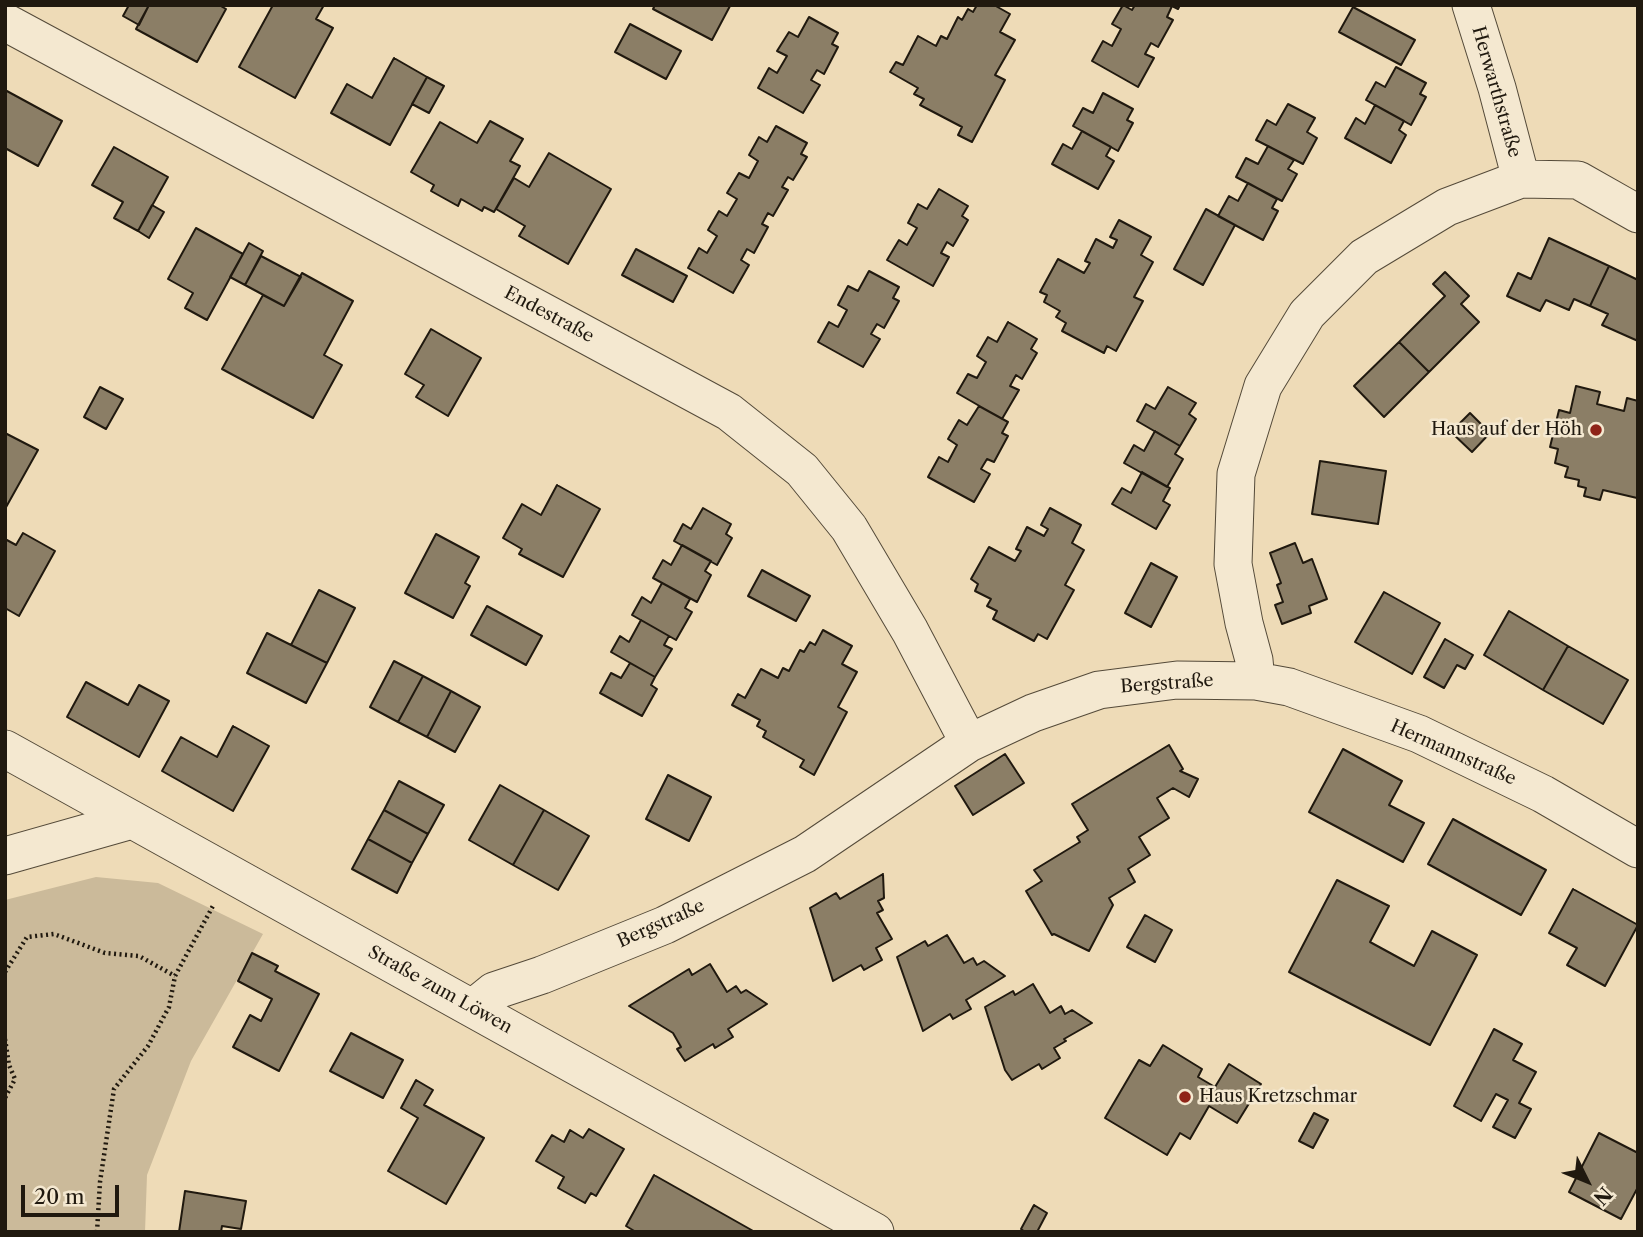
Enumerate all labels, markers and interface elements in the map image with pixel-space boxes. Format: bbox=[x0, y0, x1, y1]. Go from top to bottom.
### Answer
street label: Herwarthstraße bbox=[1467, 24, 1525, 160]
street label: Endestraße bbox=[500, 282, 598, 348]
place label: Haus auf der Höh bbox=[1431, 419, 1582, 441]
marker: Haus auf der Höh bbox=[1588, 422, 1604, 438]
street label: Bergstraße bbox=[1120, 670, 1214, 698]
street label: Hermannstraße bbox=[1387, 716, 1519, 790]
street label: Bergstraße bbox=[614, 895, 708, 953]
street label: Straße zum Löwen bbox=[364, 941, 516, 1039]
place label: Haus Kretzschmar bbox=[1199, 1086, 1357, 1108]
marker: Haus Kretzschmar bbox=[1177, 1089, 1193, 1105]
north arrow bbox=[1552, 1146, 1622, 1216]
scale bar bbox=[24, 1170, 122, 1214]
text: N bbox=[1589, 1182, 1617, 1210]
text: 20 m bbox=[34, 1184, 85, 1209]

